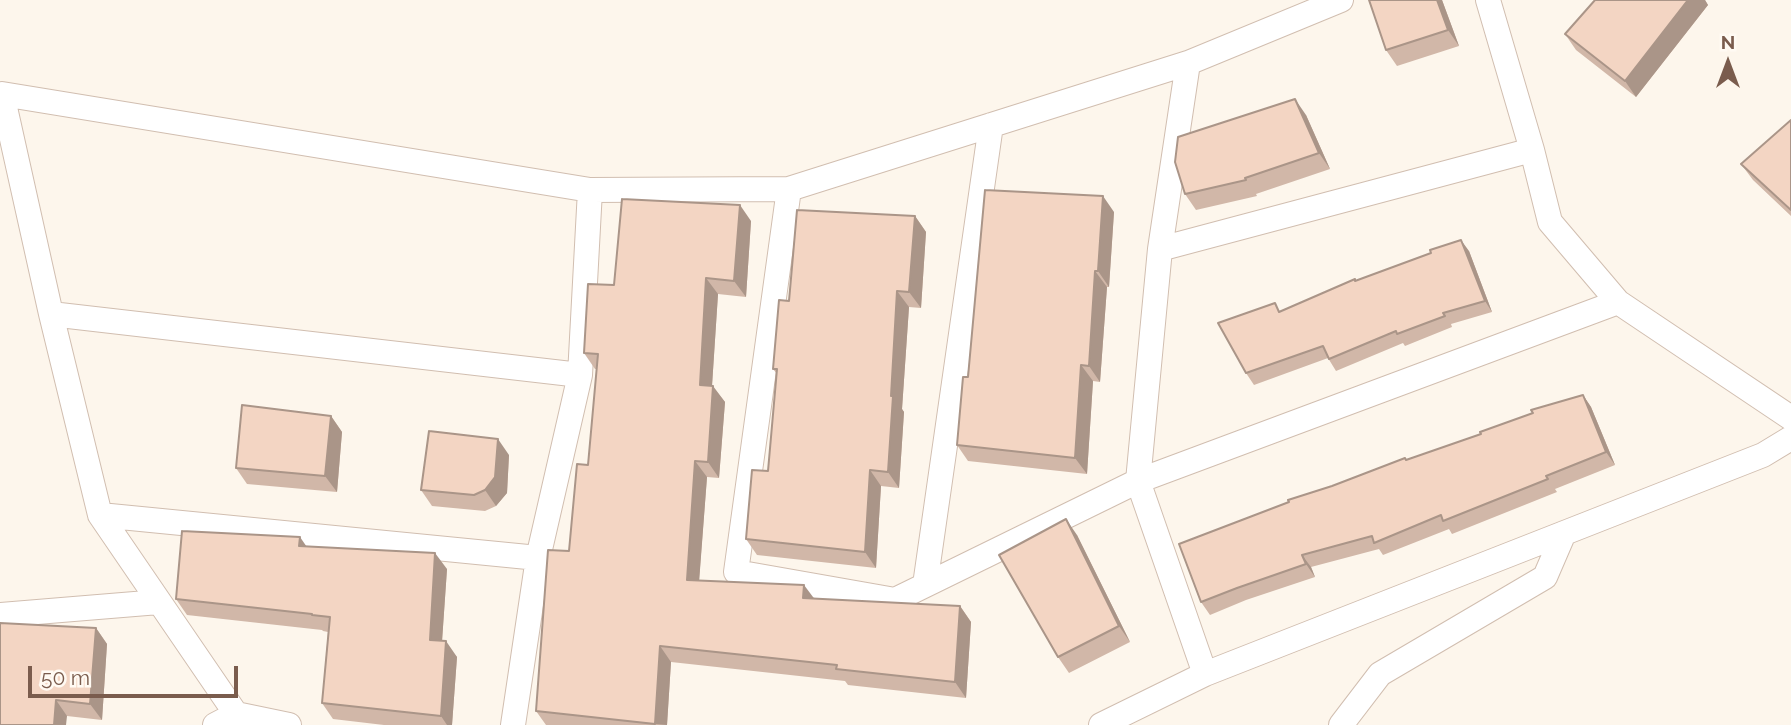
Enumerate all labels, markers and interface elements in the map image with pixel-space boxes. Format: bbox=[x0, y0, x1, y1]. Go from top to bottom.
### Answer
north arrow bbox=[1693, 28, 1763, 98]
text: N bbox=[1721, 31, 1735, 53]
scale bar bbox=[32, 652, 242, 696]
text: 50 m bbox=[41, 665, 90, 690]

